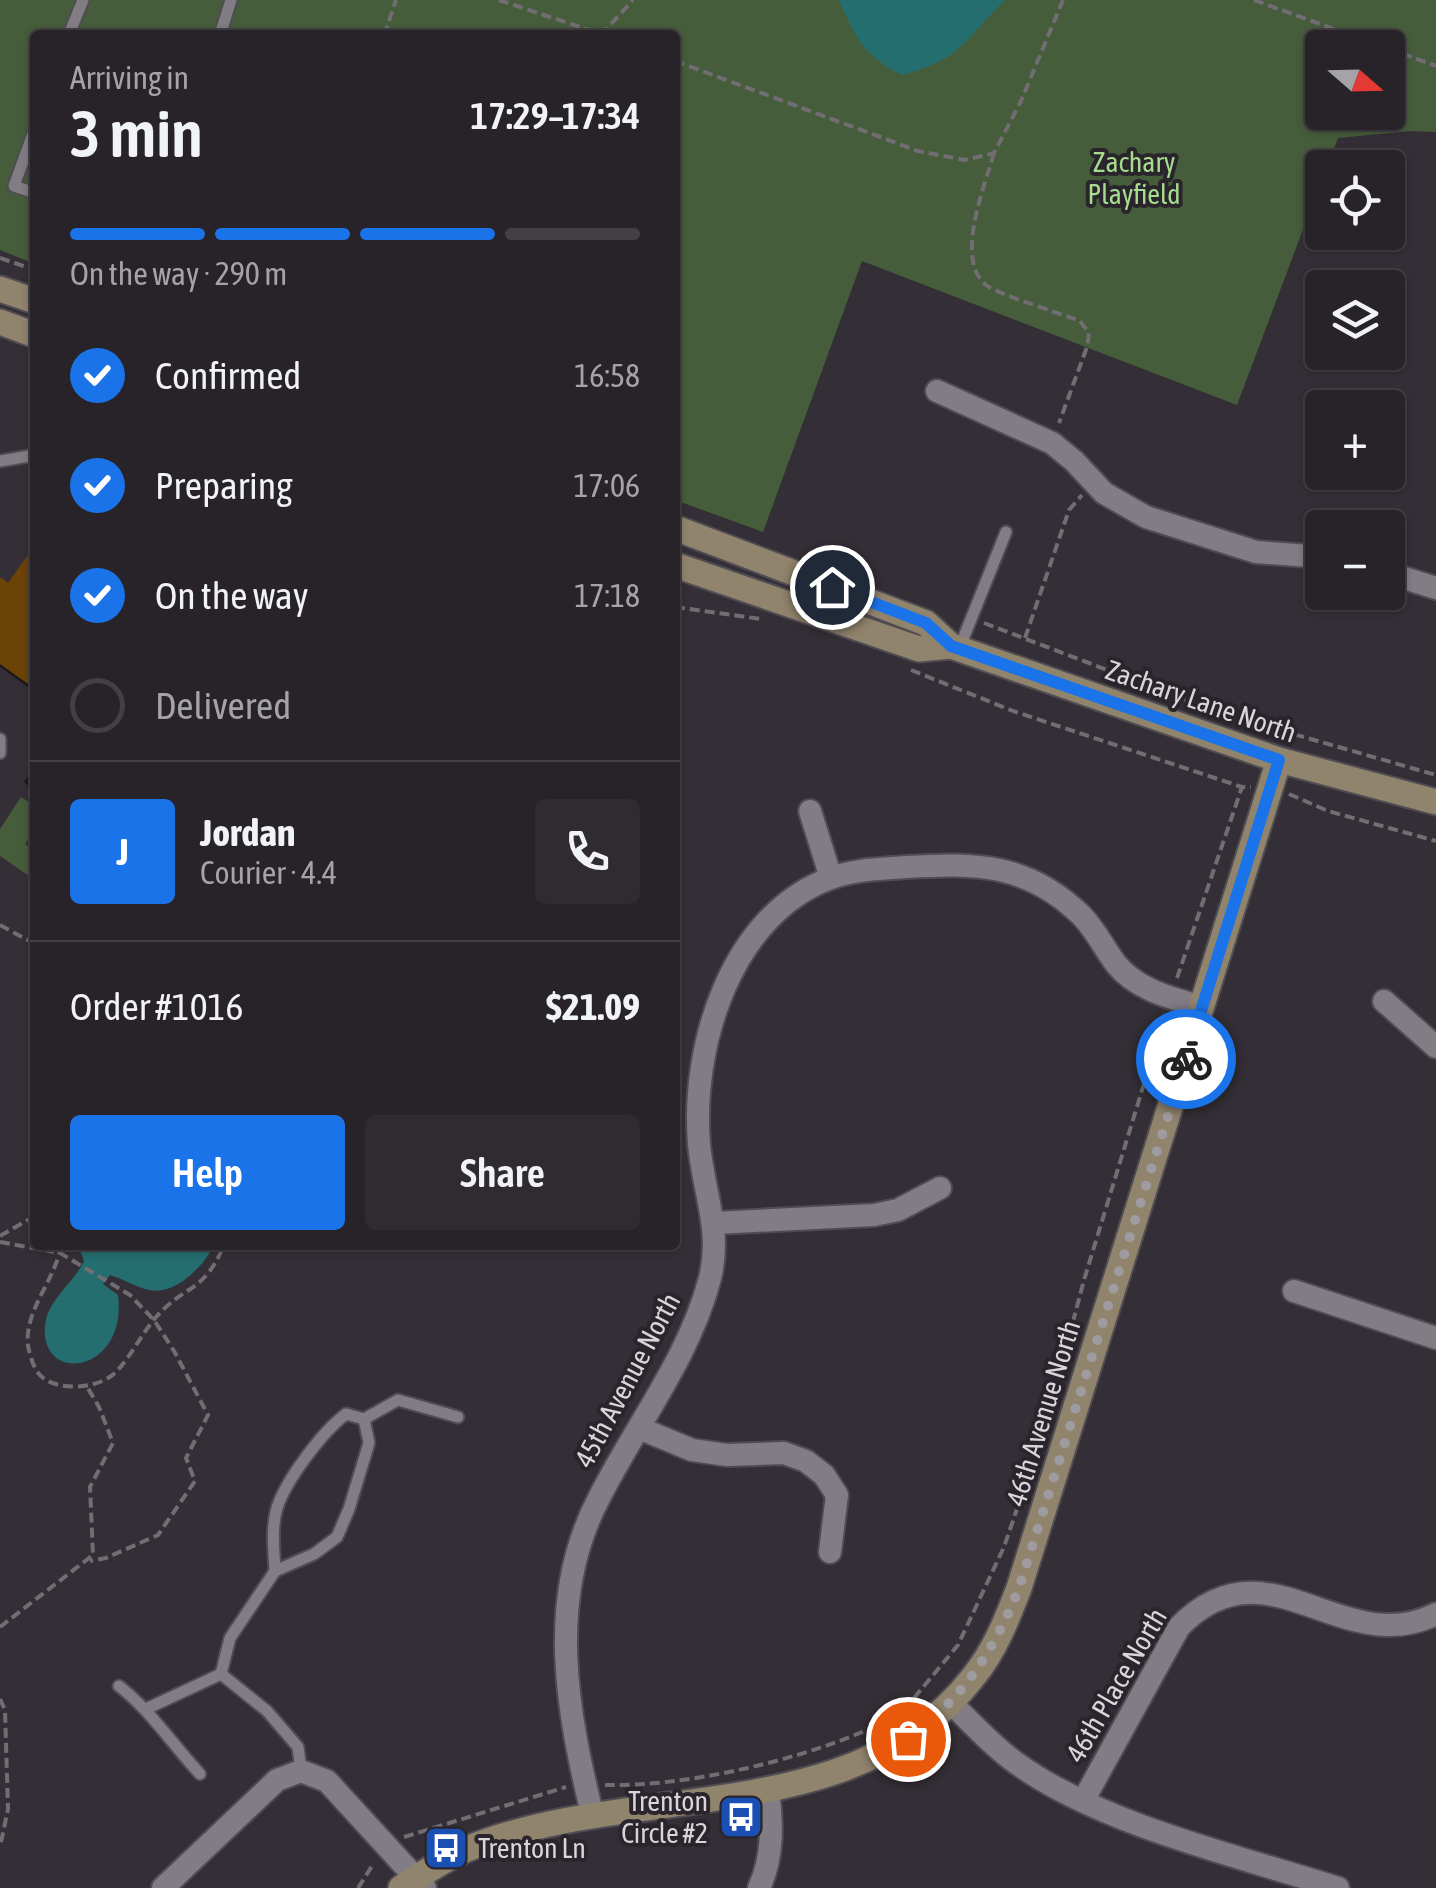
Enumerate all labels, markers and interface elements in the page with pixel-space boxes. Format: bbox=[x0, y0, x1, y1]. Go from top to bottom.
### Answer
north arrow bbox=[1305, 30, 1405, 130]
map controls bbox=[1305, 30, 1405, 610]
text: Arriving in bbox=[70, 59, 189, 96]
text: 17:29–17:34 bbox=[470, 94, 640, 137]
text: 3 min bbox=[70, 96, 203, 171]
park label: Zachary Playfield bbox=[1088, 146, 1181, 210]
button: locate bbox=[1305, 150, 1405, 250]
text: On the way · 290 m bbox=[70, 255, 287, 292]
button: layers bbox=[1305, 270, 1405, 370]
icon: check bbox=[70, 348, 125, 403]
text: Confirmed bbox=[155, 354, 301, 397]
text: 16:58 bbox=[574, 357, 640, 394]
button: + bbox=[1305, 390, 1405, 490]
icon: check bbox=[70, 458, 125, 513]
text: Preparing bbox=[155, 464, 293, 507]
text: 17:06 bbox=[574, 467, 640, 504]
button: − bbox=[1305, 510, 1405, 610]
pin bbox=[790, 545, 875, 630]
icon: home bbox=[805, 560, 860, 615]
icon: check bbox=[70, 568, 125, 623]
text: On the way bbox=[155, 574, 308, 617]
text: 17:18 bbox=[574, 577, 640, 614]
street label: Zachary Lane North bbox=[1101, 653, 1301, 749]
text: Delivered bbox=[155, 684, 291, 727]
button: phone bbox=[535, 799, 640, 904]
text: Jordan bbox=[200, 811, 295, 854]
text: J bbox=[116, 830, 129, 873]
text: Courier · 4.4 bbox=[200, 854, 337, 891]
text: Order #1016 bbox=[70, 985, 243, 1028]
text: $21.09 bbox=[546, 985, 640, 1028]
courier bbox=[1136, 1009, 1236, 1109]
icon: bike bbox=[1159, 1032, 1214, 1087]
button: Help bbox=[70, 1115, 345, 1230]
button: Share bbox=[365, 1115, 640, 1230]
street label: 45th Avenue North bbox=[568, 1288, 686, 1472]
street label: 46th Avenue North bbox=[1000, 1316, 1086, 1510]
street label: 46th Place North bbox=[1059, 1602, 1173, 1768]
pin bbox=[866, 1697, 951, 1782]
icon: bag bbox=[881, 1712, 936, 1767]
place label: Trenton Circle #2 bbox=[621, 1785, 708, 1849]
bus stop icon: Trenton Circle #2 bbox=[718, 1794, 764, 1840]
bus stop icon: Trenton Ln bbox=[423, 1825, 469, 1871]
place label: Trenton Ln bbox=[478, 1832, 586, 1864]

